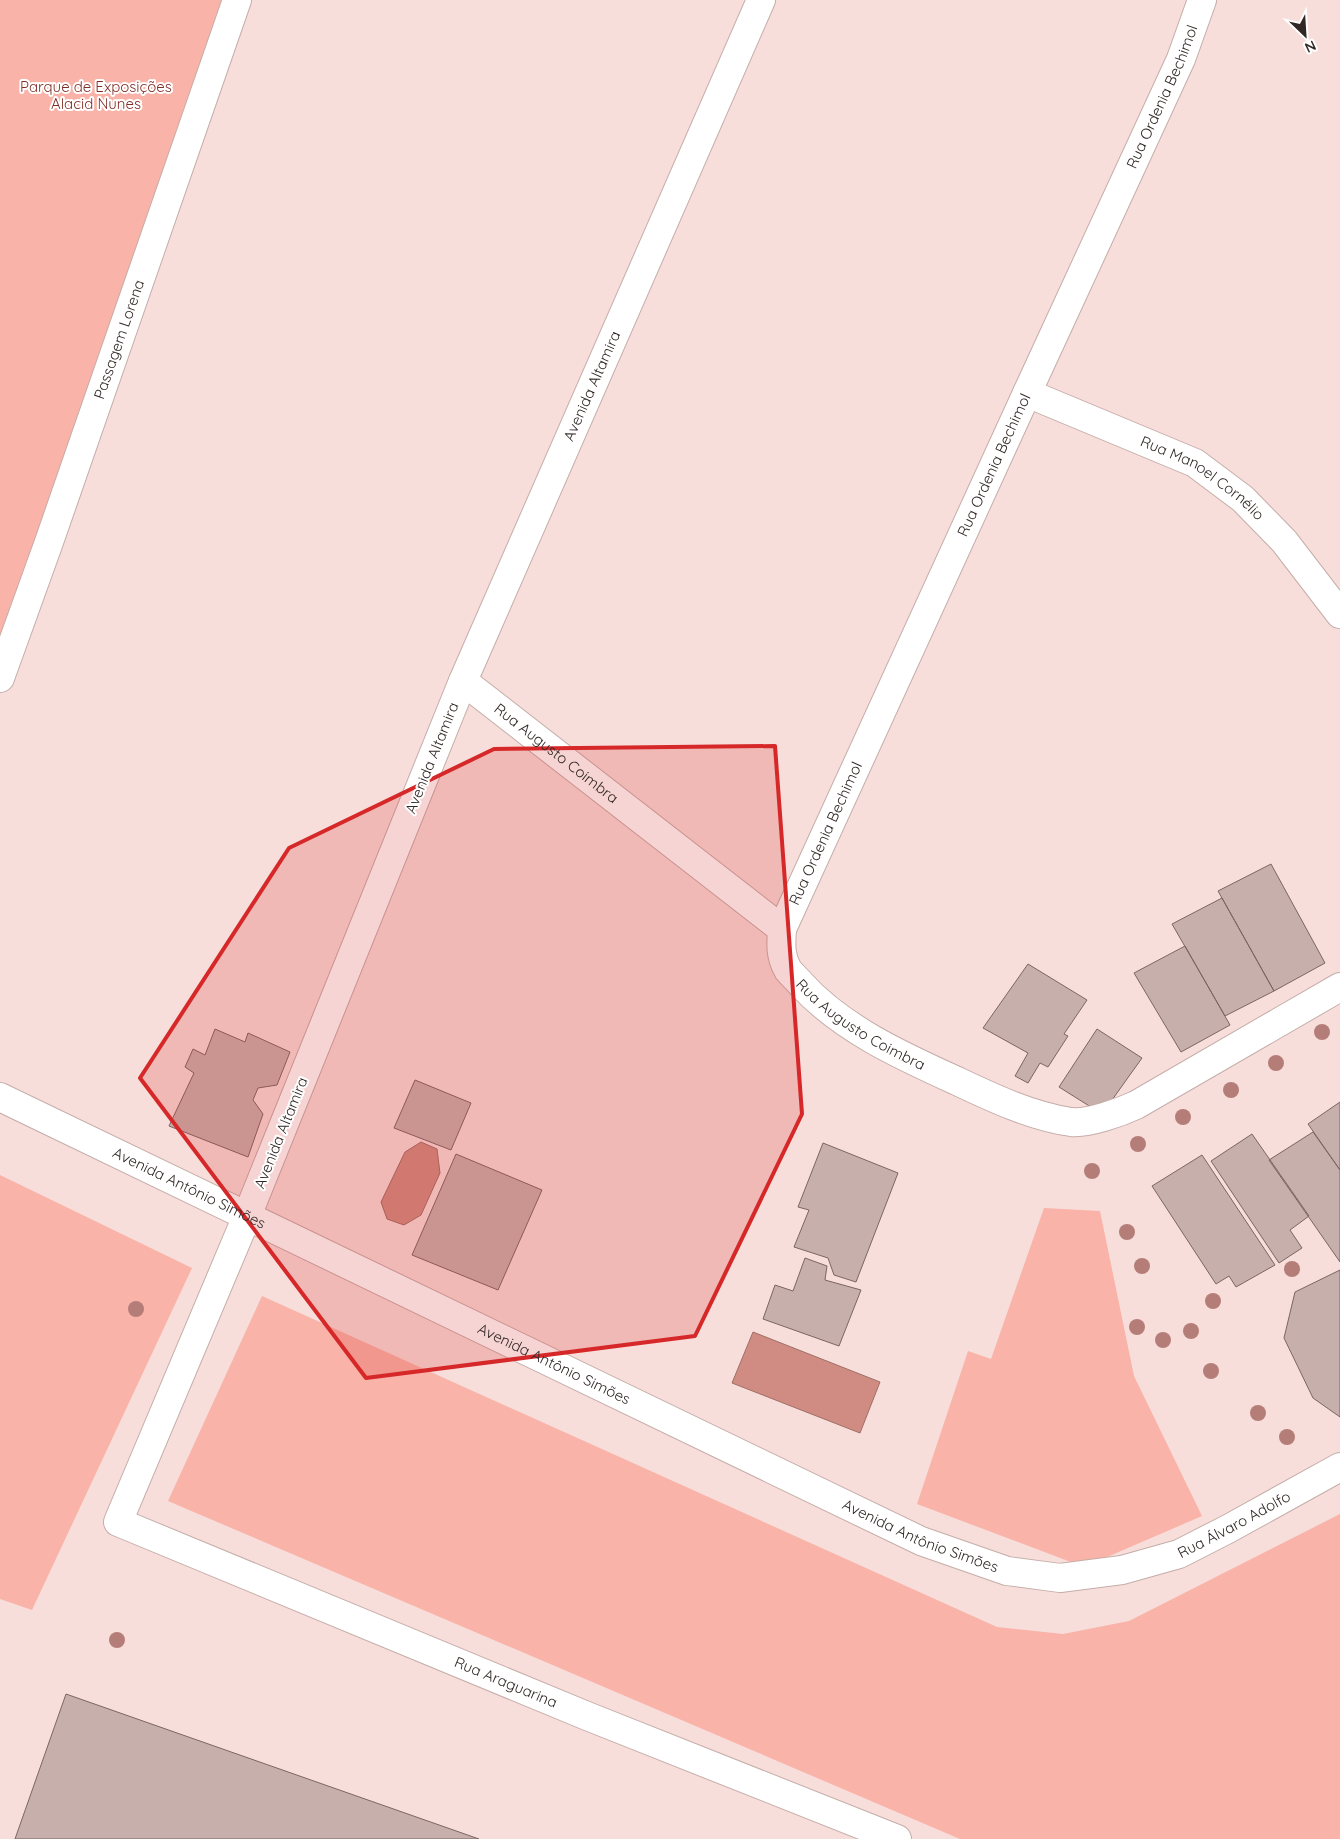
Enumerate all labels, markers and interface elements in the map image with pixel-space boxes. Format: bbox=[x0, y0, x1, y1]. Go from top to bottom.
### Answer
north arrow bbox=[1280, 10, 1330, 60]
street label: Rua Ordenia Bechimol bbox=[1122, 22, 1201, 172]
text: N bbox=[1302, 36, 1319, 57]
park label: Parque de Exposições Alacid Nunes bbox=[20, 77, 172, 113]
street label: Passagem Lorena bbox=[89, 277, 148, 402]
street label: Avenida Altamira bbox=[559, 328, 624, 444]
street label: Rua Ordenia Bechimol bbox=[953, 390, 1034, 540]
street label: Rua Manoel Cornélio bbox=[1138, 431, 1268, 524]
street label: Avenida Altamira bbox=[401, 699, 463, 816]
street label: Rua Augusto Coimbra bbox=[491, 699, 622, 807]
street label: Rua Ordenia Bechimol bbox=[784, 759, 866, 908]
street label: Rua Augusto Coimbra bbox=[792, 975, 928, 1074]
street label: Avenida Altamira bbox=[250, 1074, 312, 1191]
street label: Avenida Antônio Simões bbox=[110, 1143, 269, 1233]
street label: Avenida Antônio Simões bbox=[475, 1319, 634, 1409]
street label: Rua Álvaro Adolfo bbox=[1174, 1486, 1294, 1562]
street label: Avenida Antônio Simões bbox=[840, 1495, 1001, 1576]
street label: Rua Araguarina bbox=[452, 1652, 560, 1712]

